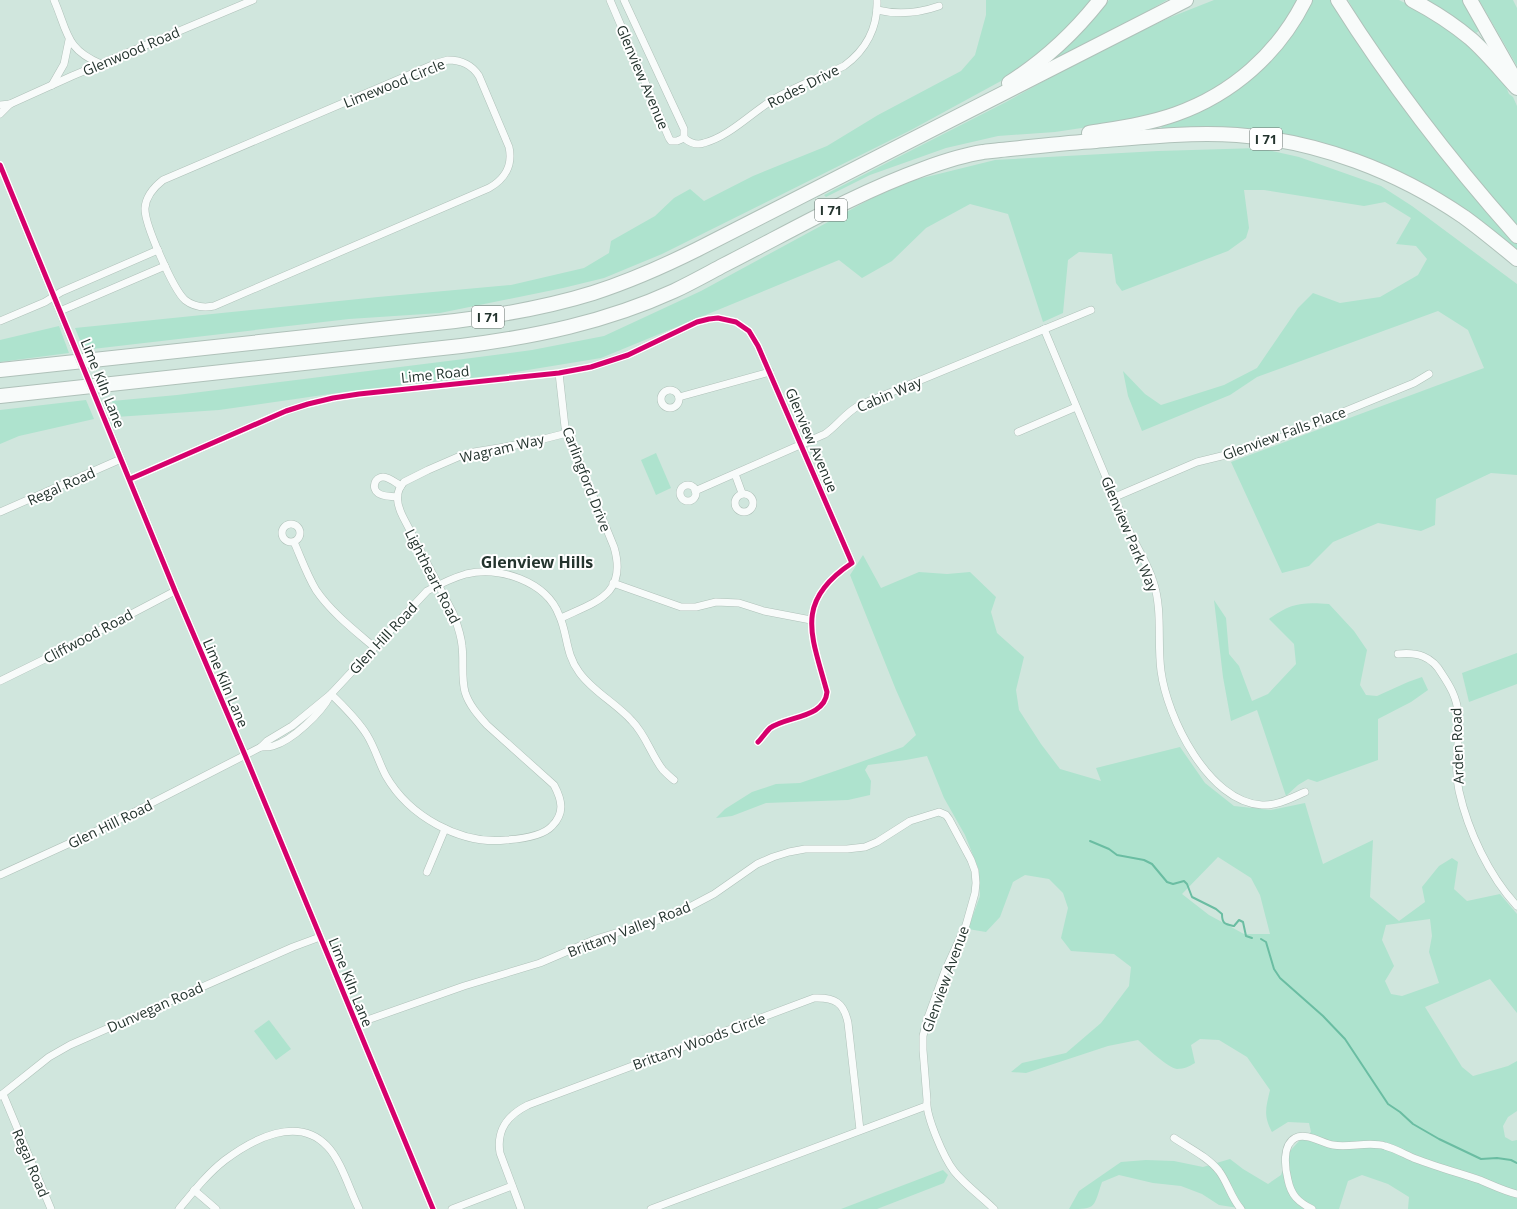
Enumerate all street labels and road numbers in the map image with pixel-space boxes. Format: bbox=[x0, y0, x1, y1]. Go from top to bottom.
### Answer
street label: Glenwood Road bbox=[80, 22, 182, 80]
street label: Glenview Avenue bbox=[612, 22, 674, 132]
street label: Limewood Circle bbox=[340, 54, 448, 112]
street label: Rodes Drive bbox=[764, 60, 842, 112]
road number: I 71 bbox=[1250, 128, 1282, 150]
road number: I 71 bbox=[815, 199, 847, 221]
road number: I 71 bbox=[472, 306, 504, 328]
street label: Lime Kiln Lane bbox=[76, 336, 130, 431]
street label: Lime Road bbox=[400, 361, 470, 387]
street label: Cabin Way bbox=[854, 371, 925, 416]
street label: Glenview Avenue bbox=[781, 385, 843, 495]
street label: Glenview Falls Place bbox=[1220, 402, 1348, 464]
street label: Carlingford Drive bbox=[558, 424, 616, 534]
street label: Wagram Way bbox=[458, 429, 547, 467]
street label: Regal Road bbox=[24, 463, 98, 509]
street label: Glenview Park Way bbox=[1097, 473, 1163, 596]
street label: Lightheart Road bbox=[401, 525, 465, 627]
street label: Glen Hill Road bbox=[345, 598, 421, 678]
street label: Cliffwood Road bbox=[40, 604, 136, 668]
street label: Lime Kiln Lane bbox=[199, 636, 253, 730]
street label: Arden Road bbox=[1446, 707, 1468, 785]
street label: Glen Hill Road bbox=[65, 795, 155, 853]
street label: Brittany Valley Road bbox=[565, 897, 693, 961]
street label: Glenview Avenue bbox=[917, 923, 973, 1035]
street label: Lime Kiln Lane bbox=[324, 935, 378, 1030]
street label: Dunvegan Road bbox=[104, 977, 206, 1037]
street label: Brittany Woods Circle bbox=[630, 1008, 768, 1074]
street label: Regal Road bbox=[8, 1126, 54, 1200]

